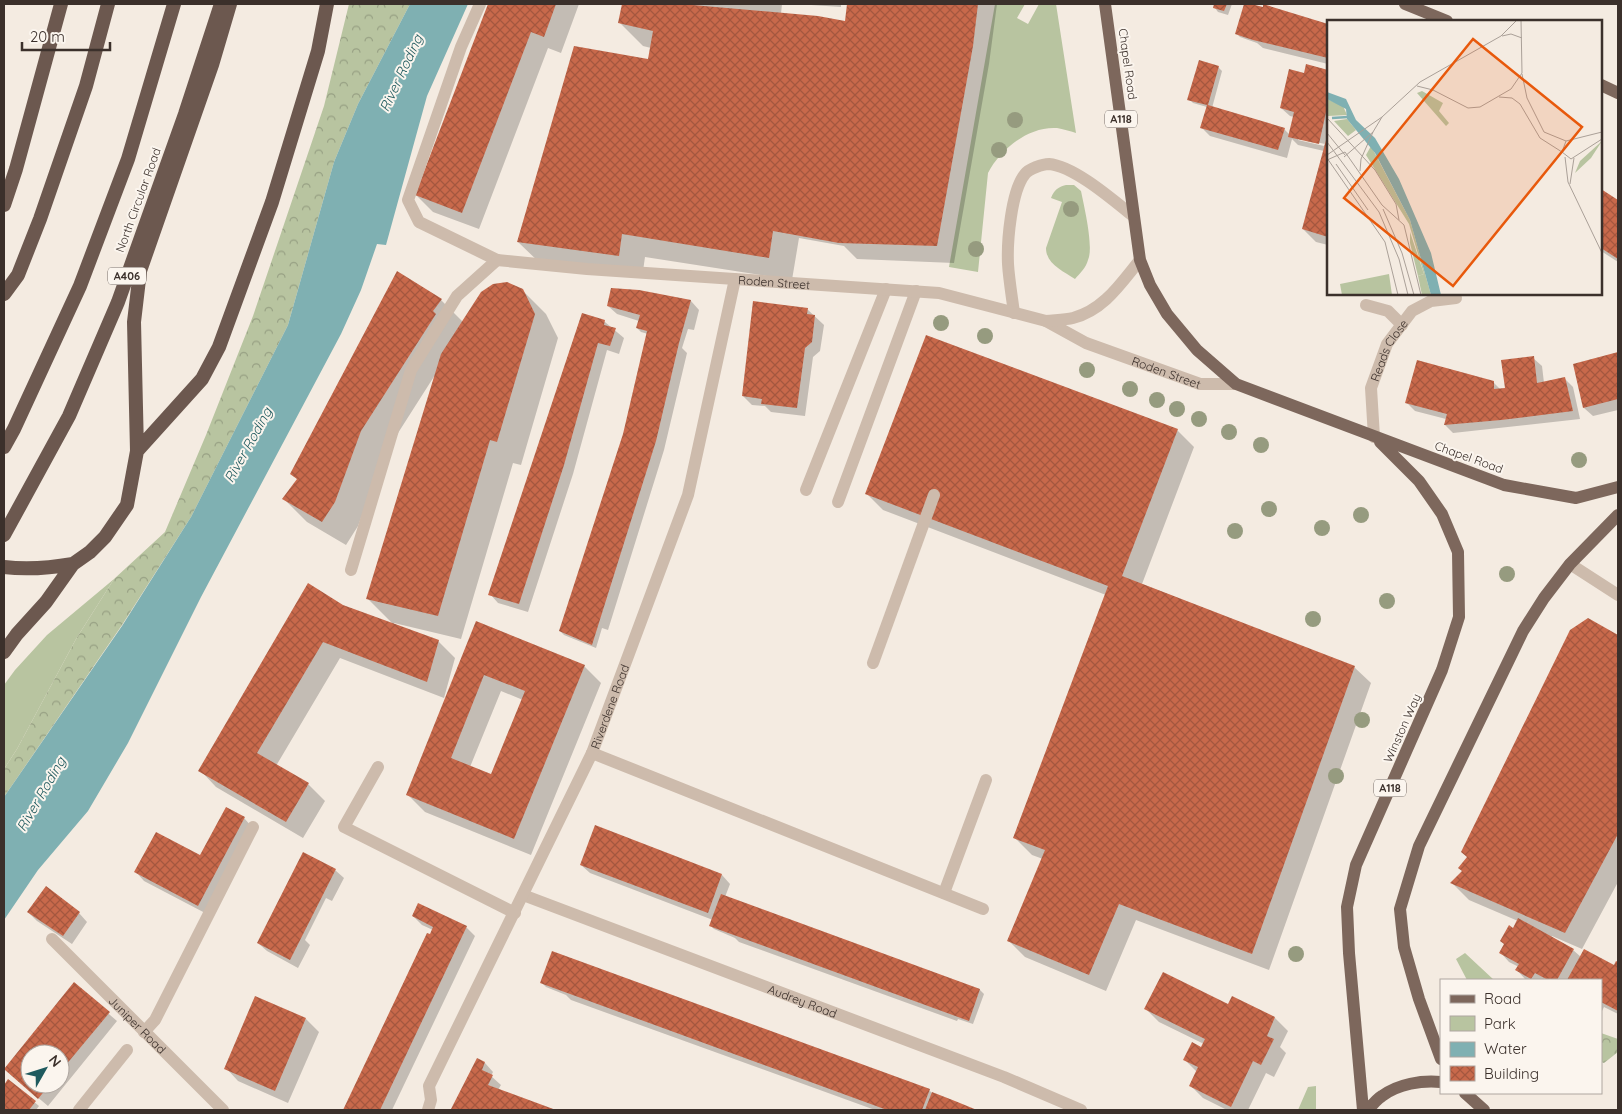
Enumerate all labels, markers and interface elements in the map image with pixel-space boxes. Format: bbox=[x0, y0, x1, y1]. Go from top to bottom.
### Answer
scale bar bbox=[22, 20, 110, 52]
inset map bbox=[1327, 20, 1602, 295]
text: 20 m bbox=[30, 27, 65, 46]
street label: Chapel Road bbox=[1116, 27, 1140, 101]
water label: River Roding bbox=[375, 30, 427, 114]
road number: A118 bbox=[1105, 110, 1137, 128]
street label: North Circular Road bbox=[112, 146, 164, 254]
road number: A406 bbox=[108, 268, 146, 284]
street label: Roden Street bbox=[738, 272, 811, 292]
street label: Reads Close bbox=[1367, 316, 1411, 383]
street label: Roden Street bbox=[1130, 353, 1203, 391]
water label: River Roding bbox=[220, 403, 277, 486]
street label: Chapel Road bbox=[1433, 438, 1505, 476]
street label: Riverdene Road bbox=[587, 662, 632, 751]
street label: Winston Way bbox=[1380, 691, 1424, 765]
water label: River Roding bbox=[12, 753, 70, 834]
road number: A118 bbox=[1374, 780, 1406, 796]
legend bbox=[1440, 979, 1602, 1094]
street label: Audrey Road bbox=[766, 981, 839, 1021]
text: Road bbox=[1484, 989, 1521, 1008]
street label: Juniper Road bbox=[106, 993, 169, 1056]
text: Park bbox=[1484, 1014, 1516, 1033]
text: Water bbox=[1484, 1039, 1527, 1058]
north arrow bbox=[20, 1044, 70, 1094]
text: N bbox=[45, 1051, 65, 1070]
text: Building bbox=[1484, 1064, 1539, 1083]

